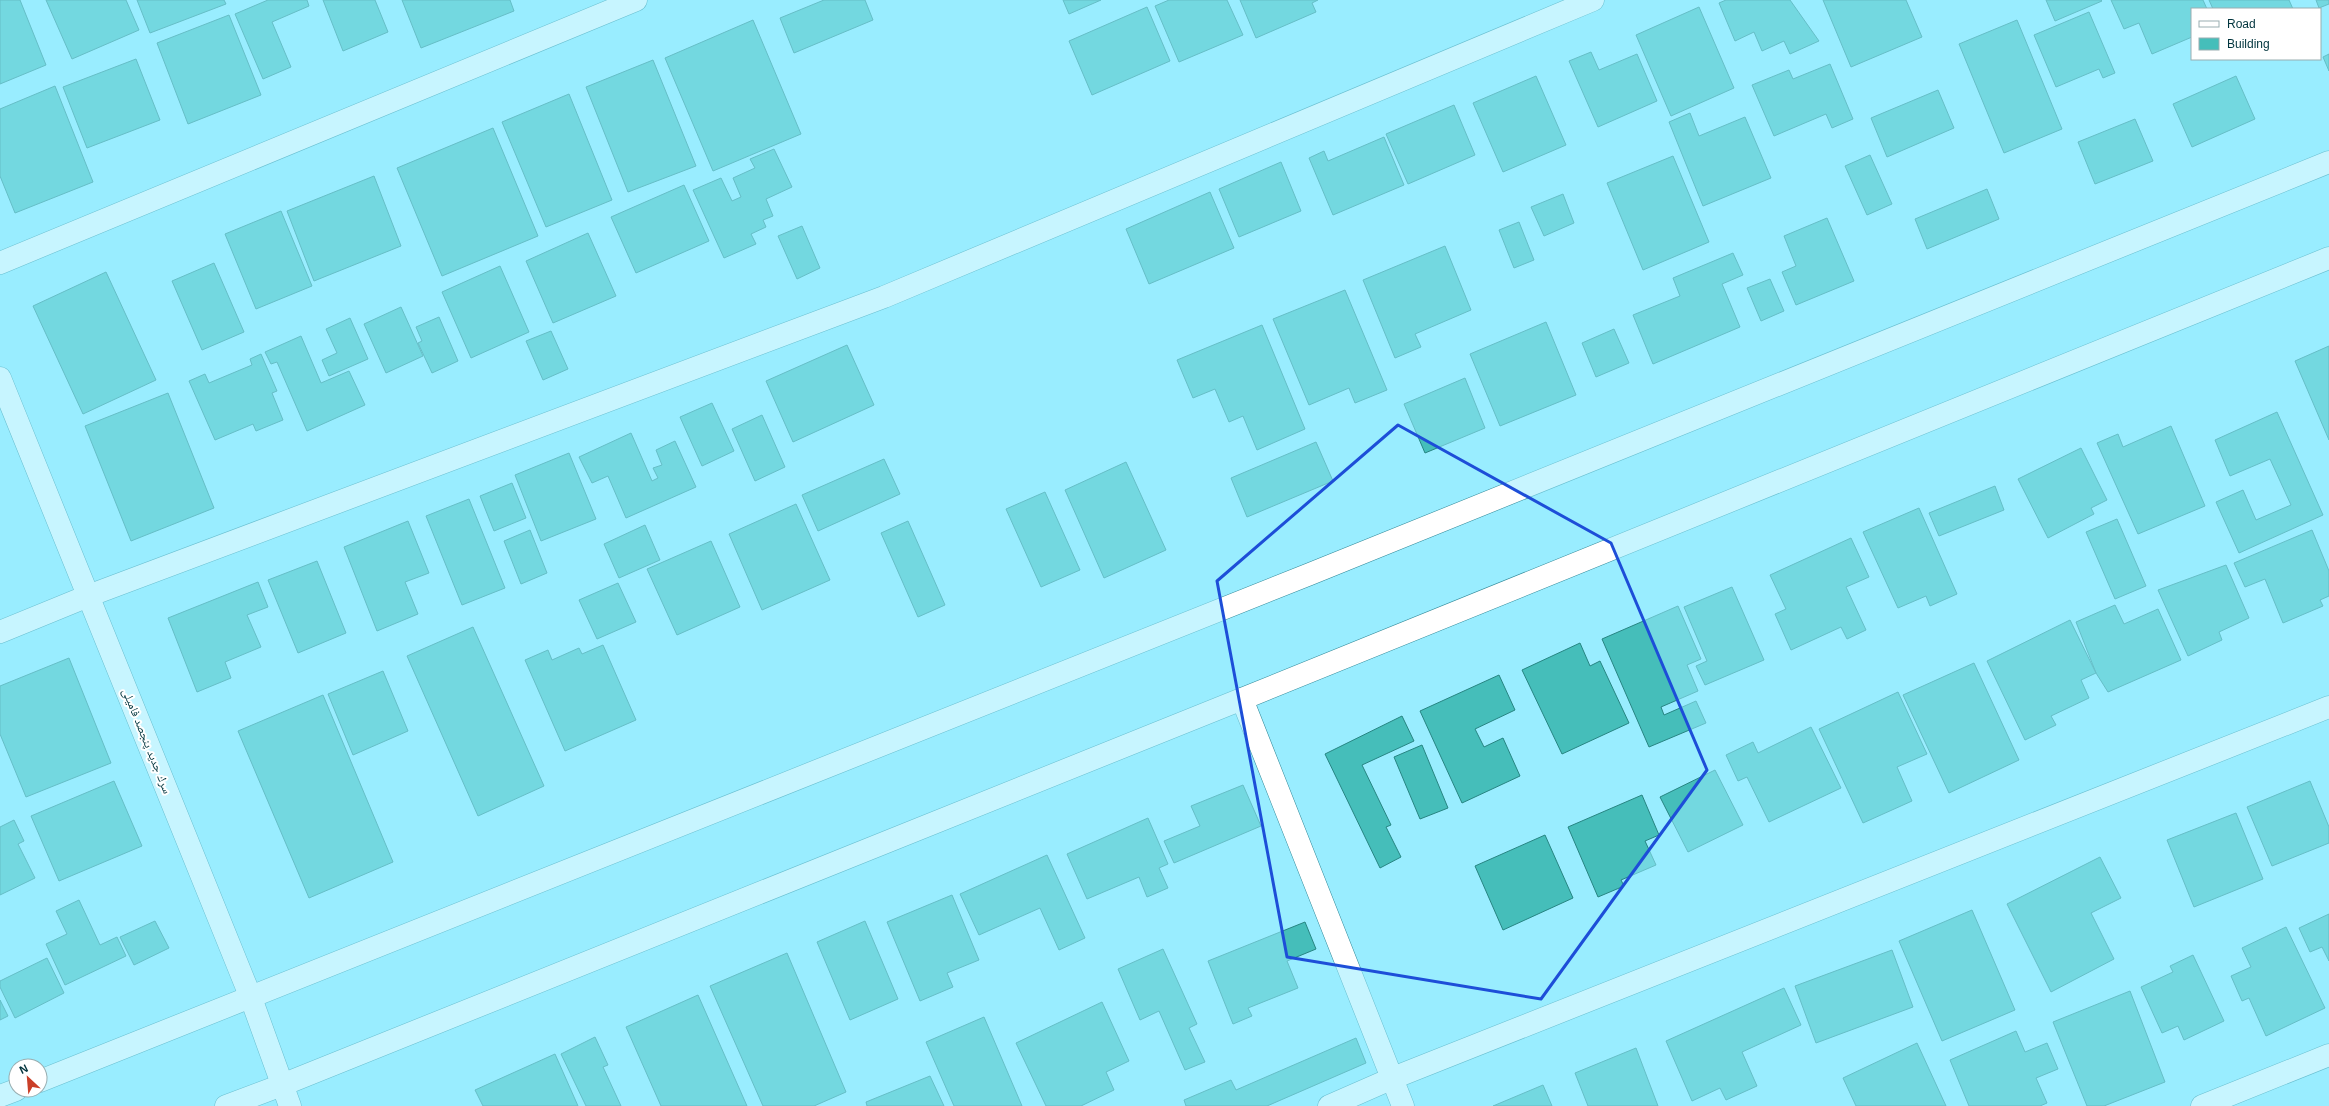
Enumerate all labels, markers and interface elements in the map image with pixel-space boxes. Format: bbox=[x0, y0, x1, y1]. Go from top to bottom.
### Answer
legend bbox=[2191, 8, 2321, 60]
text: Road bbox=[2227, 17, 2256, 31]
text: Building bbox=[2227, 37, 2270, 51]
street label: سرك جدید پنجصد فامیلی bbox=[119, 686, 175, 796]
north arrow bbox=[8, 1058, 48, 1098]
text: N bbox=[17, 1062, 30, 1076]

